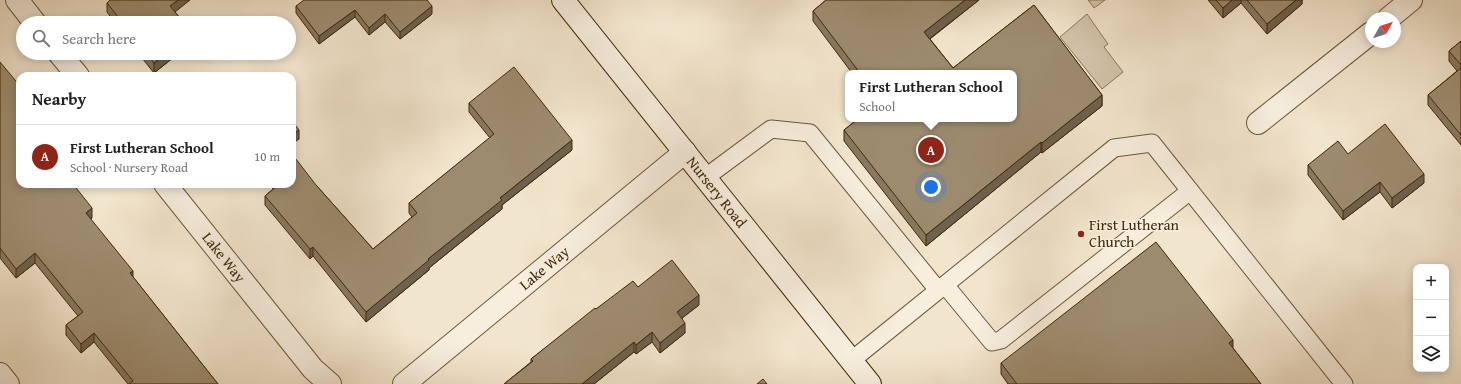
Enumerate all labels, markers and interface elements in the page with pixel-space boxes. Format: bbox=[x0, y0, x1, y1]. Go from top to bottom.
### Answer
north arrow bbox=[1365, 12, 1401, 48]
search box bbox=[16, 16, 296, 60]
icon: search bbox=[30, 27, 52, 49]
text: Search here bbox=[62, 28, 136, 49]
popup bbox=[845, 70, 1017, 122]
text: First Lutheran School bbox=[859, 76, 1003, 97]
text: Nearby bbox=[32, 86, 86, 111]
text: School bbox=[859, 97, 895, 116]
pin: A bbox=[918, 135, 944, 165]
text: First Lutheran School bbox=[70, 137, 214, 158]
text: A bbox=[41, 147, 49, 166]
text: 10 m bbox=[254, 147, 280, 166]
street label: Nursery Road bbox=[682, 152, 752, 232]
text: School · Nursery Road bbox=[70, 158, 188, 177]
your location bbox=[921, 177, 941, 197]
place label: First Lutheran Church bbox=[1089, 214, 1180, 252]
street label: Lake Way bbox=[198, 228, 251, 287]
marker: First Lutheran Church bbox=[1076, 229, 1086, 239]
street label: Lake Way bbox=[515, 241, 574, 295]
map controls bbox=[1413, 264, 1449, 372]
button: + bbox=[1413, 264, 1449, 300]
button: − bbox=[1413, 300, 1449, 336]
button: layers bbox=[1413, 336, 1449, 372]

